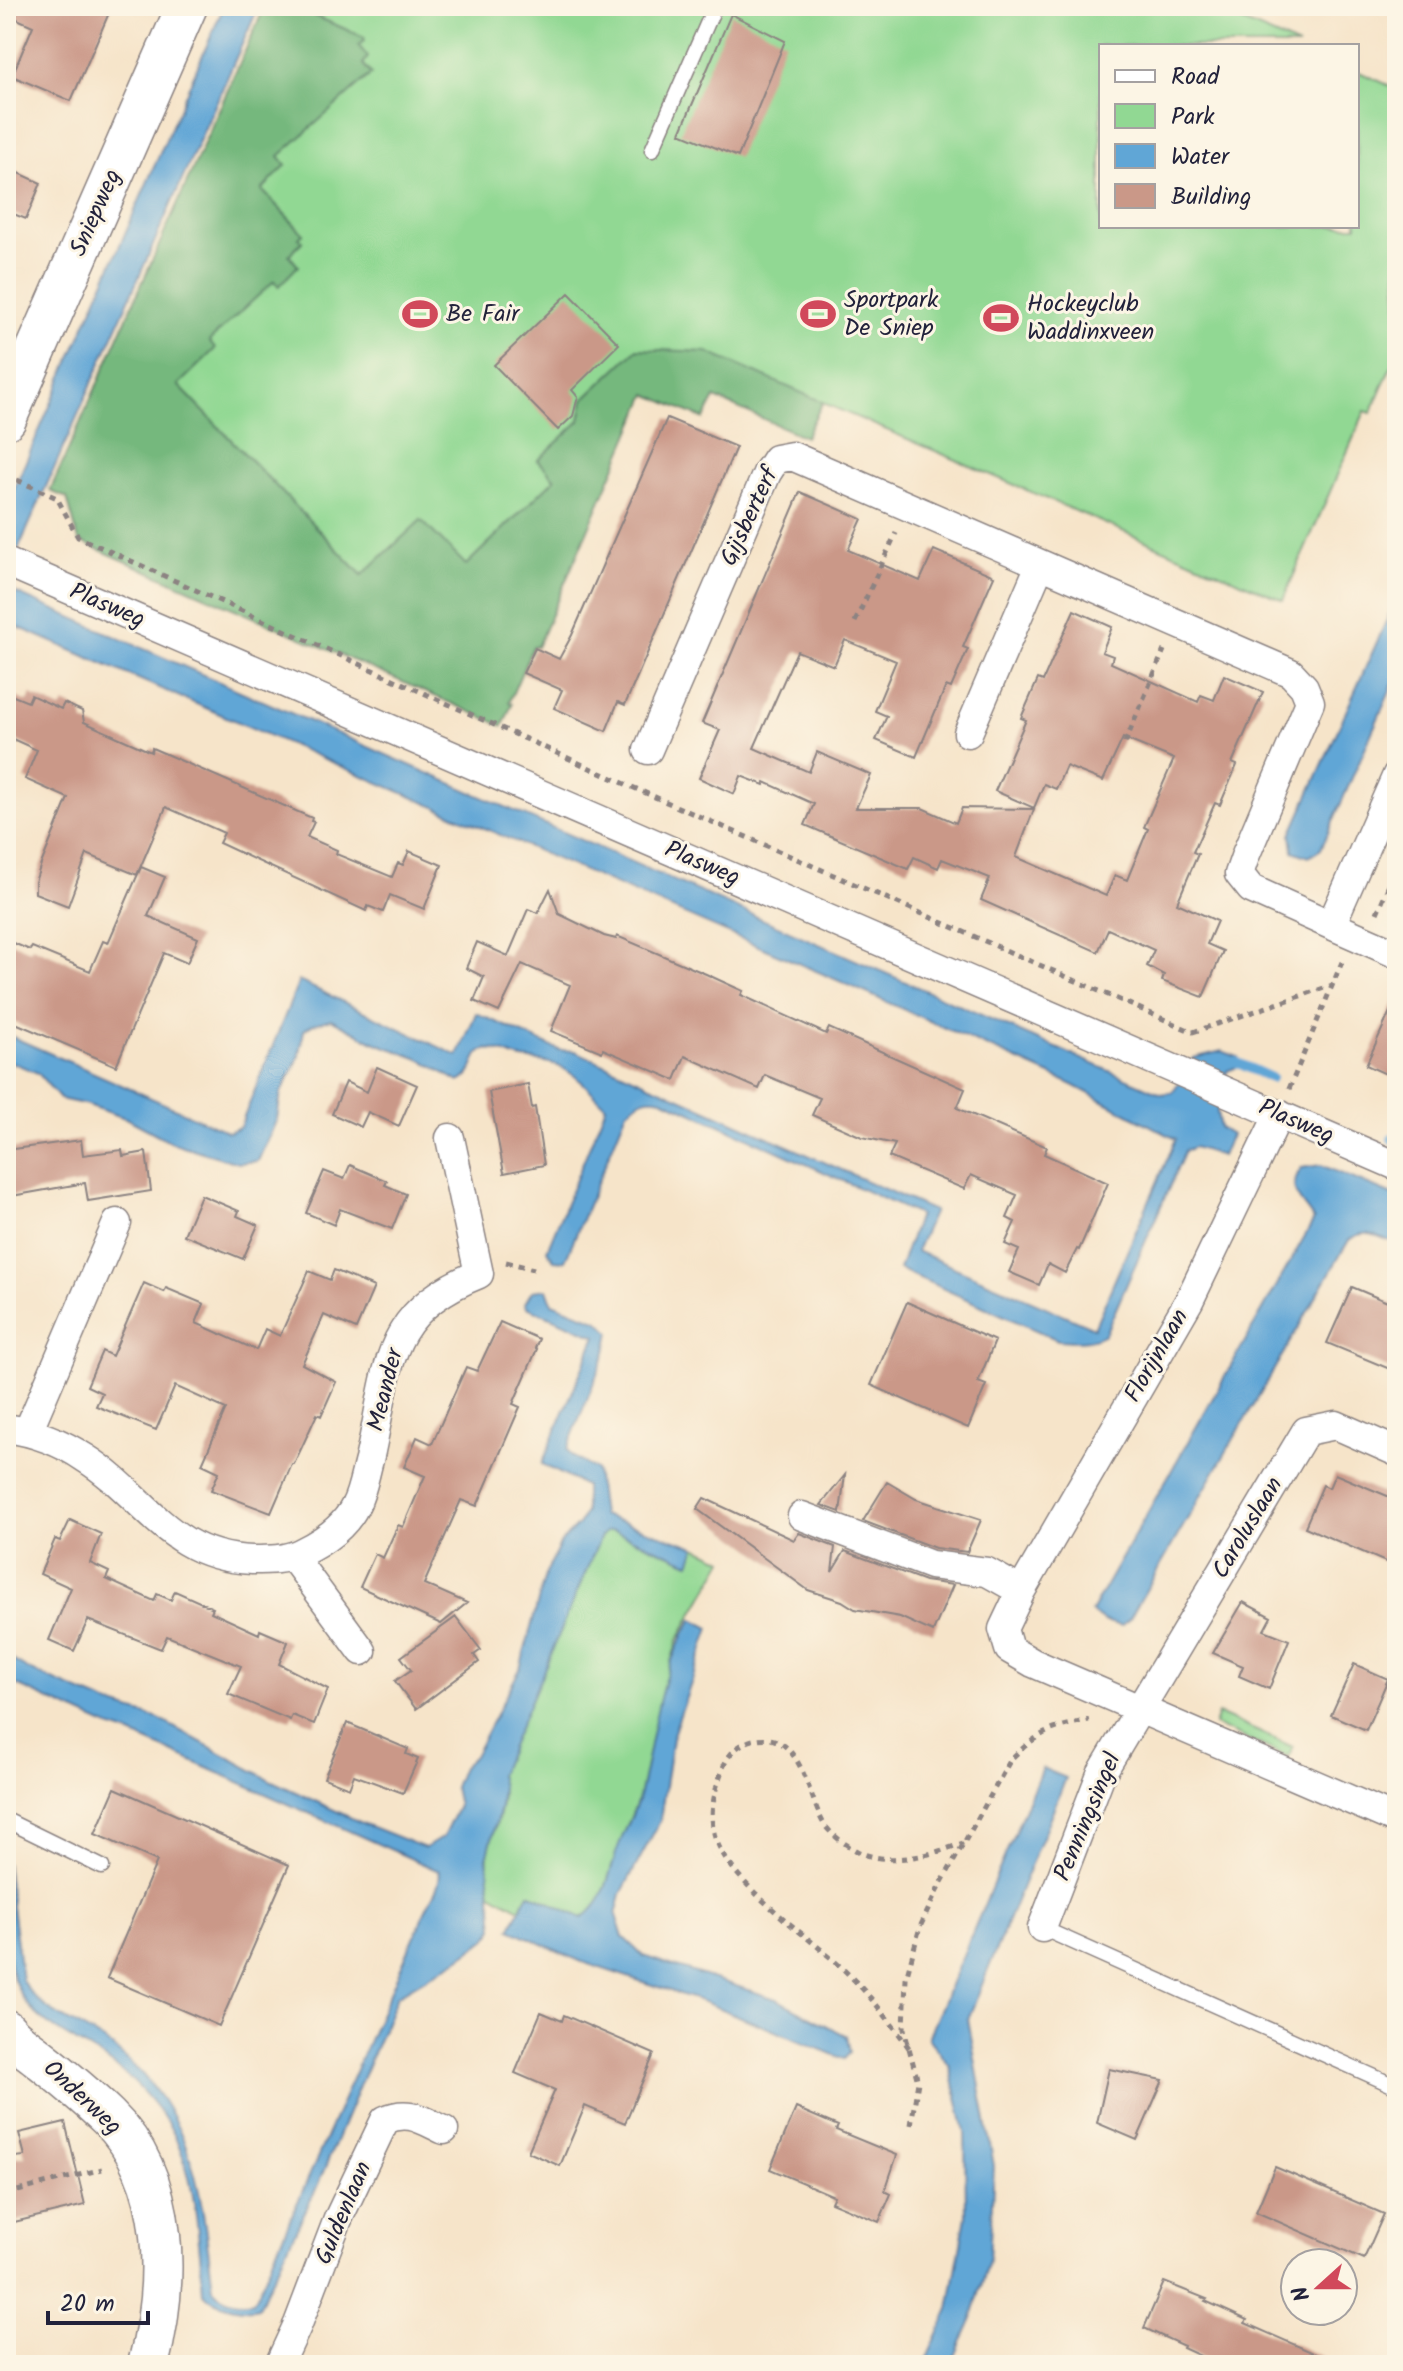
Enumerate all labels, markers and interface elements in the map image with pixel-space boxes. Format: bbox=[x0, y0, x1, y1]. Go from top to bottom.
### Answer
legend bbox=[1099, 44, 1359, 228]
text: Road bbox=[1171, 58, 1220, 97]
text: Park bbox=[1171, 98, 1215, 137]
text: Water bbox=[1171, 138, 1231, 177]
street label: Sniepweg bbox=[60, 163, 132, 263]
text: Building bbox=[1171, 178, 1251, 217]
place label: Sportpark De Sniep bbox=[844, 281, 939, 348]
place label: Hockeyclub Waddinxveen bbox=[1027, 285, 1154, 352]
sports icon: Be Fair bbox=[401, 295, 439, 333]
place label: Be Fair bbox=[446, 295, 521, 334]
sports icon: Sportpark De Sniep bbox=[799, 295, 837, 333]
sports icon: Hockeyclub Waddinxveen bbox=[982, 299, 1020, 337]
street label: Gijsberterf bbox=[710, 458, 791, 573]
street label: Plasweg bbox=[63, 573, 151, 639]
street label: Plasweg bbox=[658, 831, 746, 897]
street label: Plasweg bbox=[1252, 1089, 1340, 1155]
street label: Florijnlaan bbox=[1114, 1302, 1200, 1410]
street label: Meander bbox=[357, 1342, 416, 1436]
street label: Caroluslaan bbox=[1202, 1469, 1294, 1587]
street label: Penningsingel bbox=[1043, 1747, 1133, 1887]
street label: Onderweg bbox=[33, 2051, 131, 2145]
street label: Guldenlaan bbox=[305, 2155, 383, 2271]
north arrow bbox=[1279, 2247, 1359, 2327]
scale bar bbox=[48, 2275, 148, 2325]
text: N bbox=[1284, 2280, 1321, 2306]
text: 20 m bbox=[60, 2285, 115, 2324]

